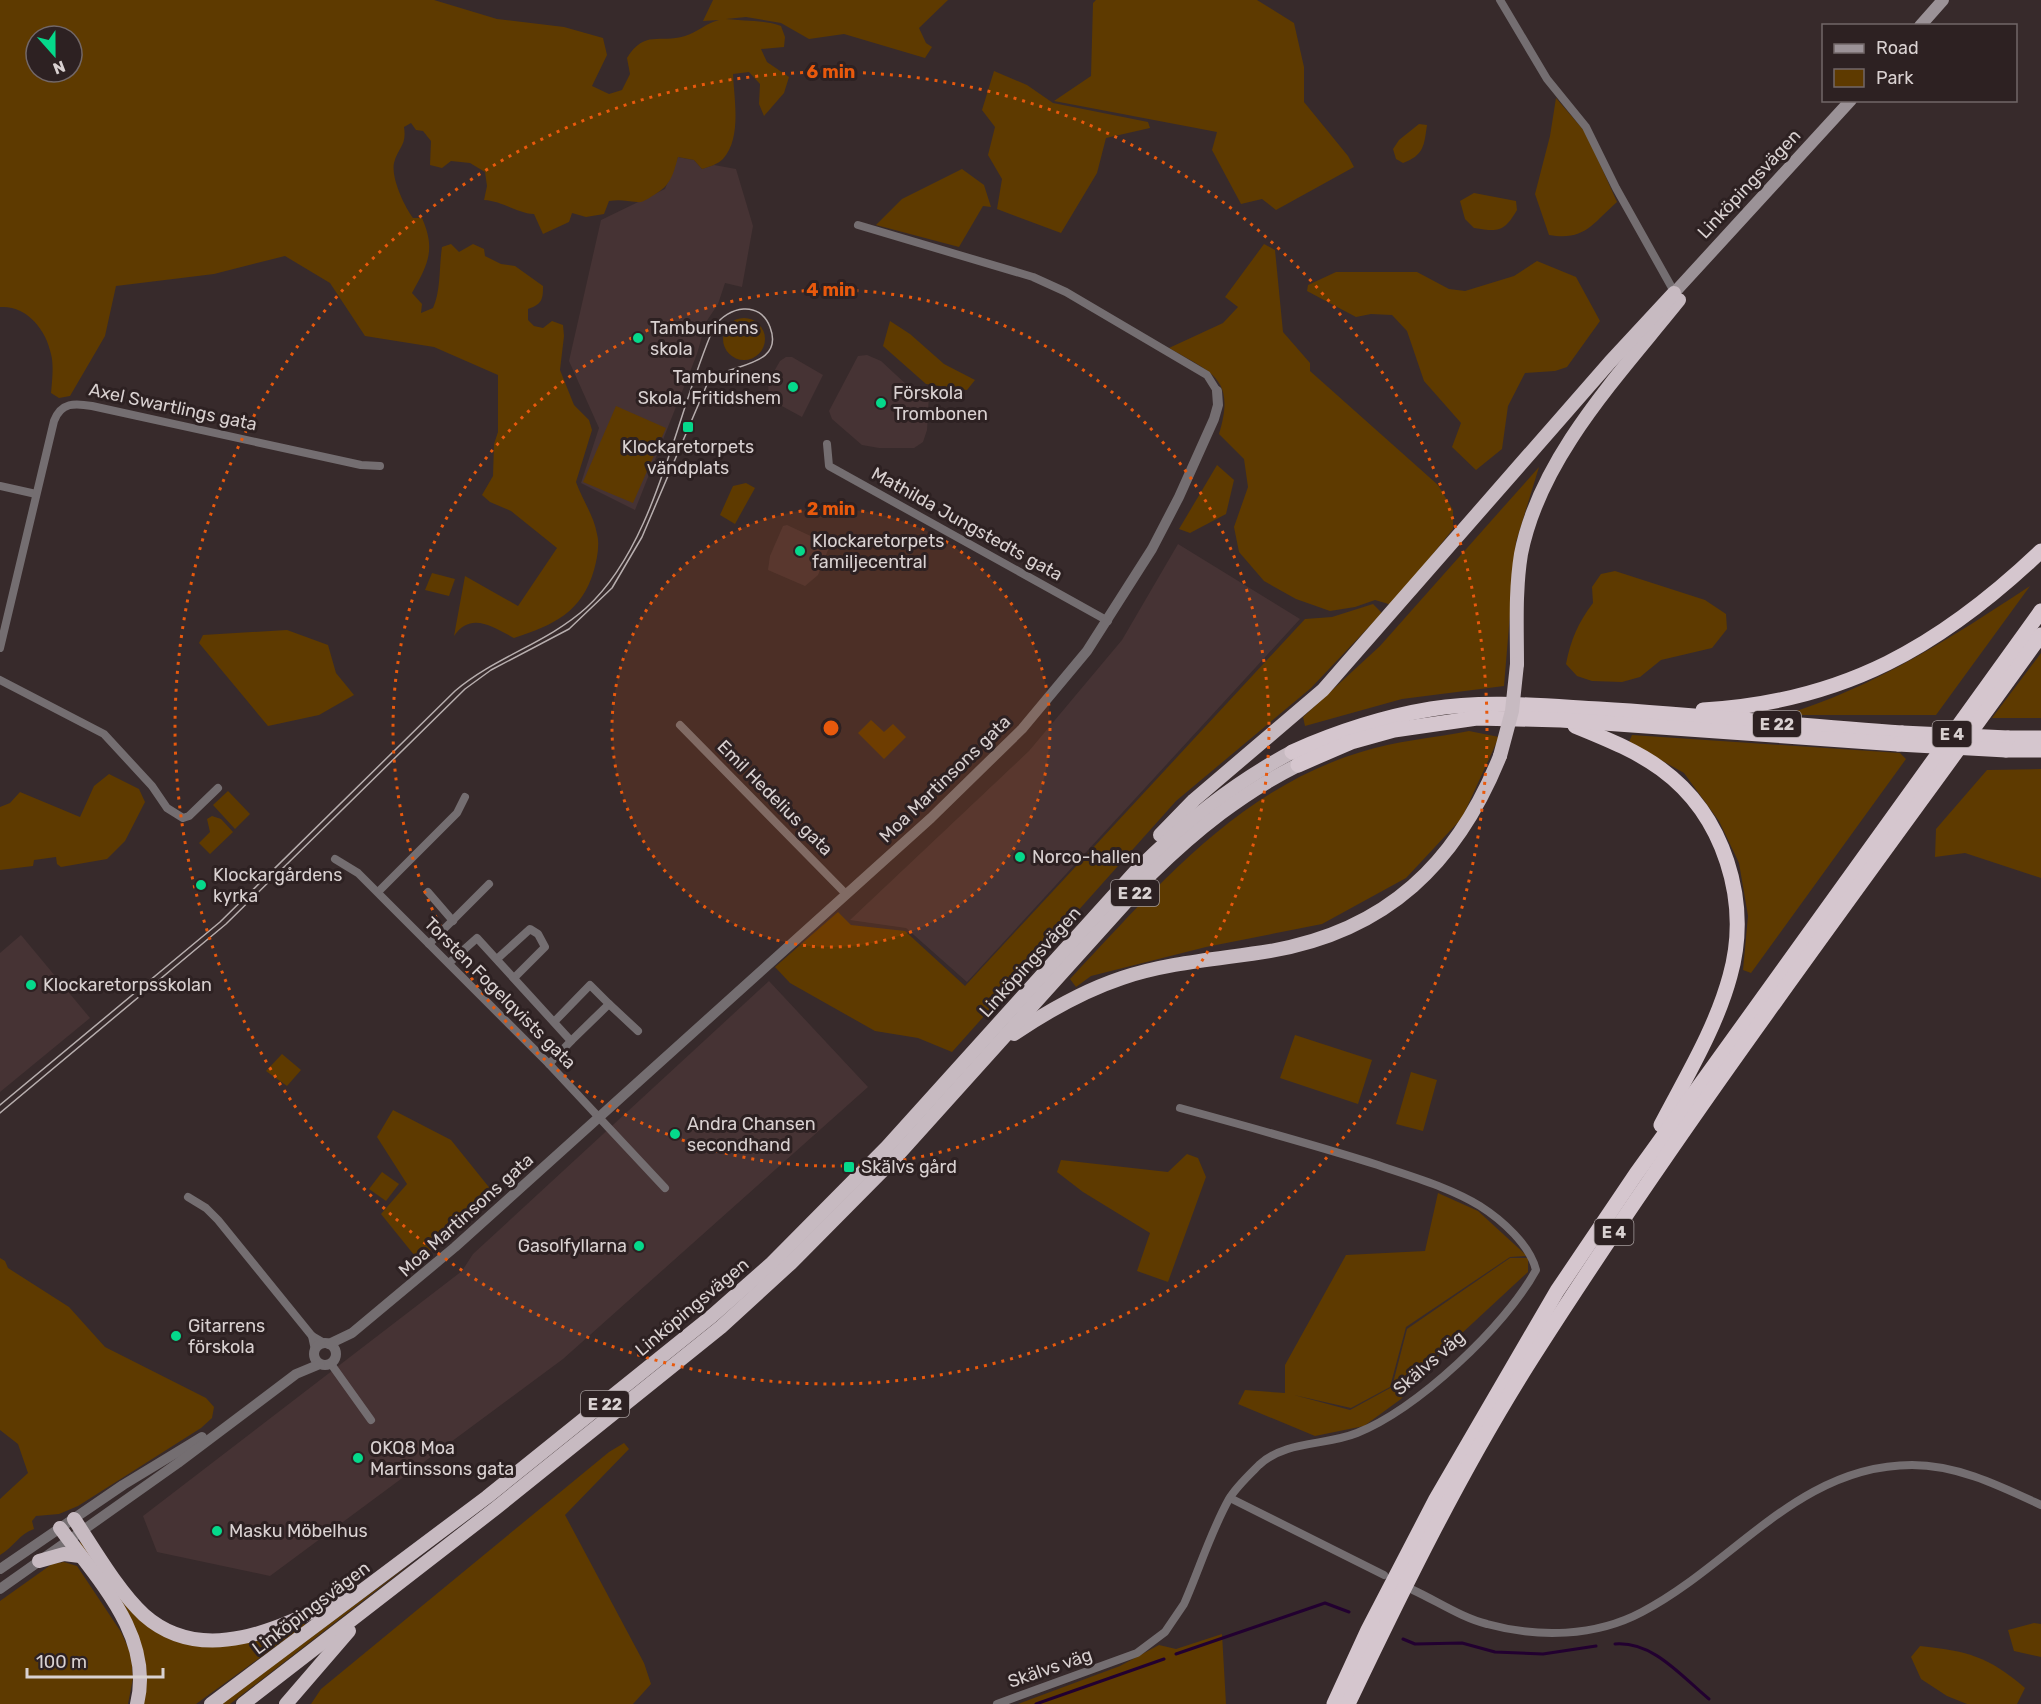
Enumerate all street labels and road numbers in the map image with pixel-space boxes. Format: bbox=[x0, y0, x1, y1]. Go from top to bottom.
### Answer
street label: Linköpingsvägen bbox=[1693, 125, 1805, 243]
street label: Axel Swartlings gata bbox=[87, 378, 259, 436]
street label: Mathilda Jungstedts gata bbox=[868, 462, 1066, 586]
street label: Moa Martinsons gata bbox=[875, 711, 1015, 847]
road number: E 22 bbox=[1753, 711, 1801, 737]
road number: E 4 bbox=[1932, 721, 1972, 747]
street label: Emil Hedelius gata bbox=[713, 736, 837, 860]
road number: E 22 bbox=[1111, 880, 1159, 906]
street label: Linköpingsvägen bbox=[974, 902, 1086, 1022]
street label: Torsten Fogelqvists gata bbox=[419, 912, 581, 1074]
street label: Moa Martinsons gata bbox=[394, 1149, 538, 1281]
road number: E 4 bbox=[1594, 1219, 1634, 1245]
street label: Linköpingsvägen bbox=[631, 1253, 753, 1361]
street label: Skälvs väg bbox=[1389, 1326, 1469, 1400]
road number: E 22 bbox=[581, 1391, 629, 1417]
street label: Linköpingsvägen bbox=[248, 1557, 374, 1659]
street label: Skälvs väg bbox=[1005, 1643, 1095, 1693]

